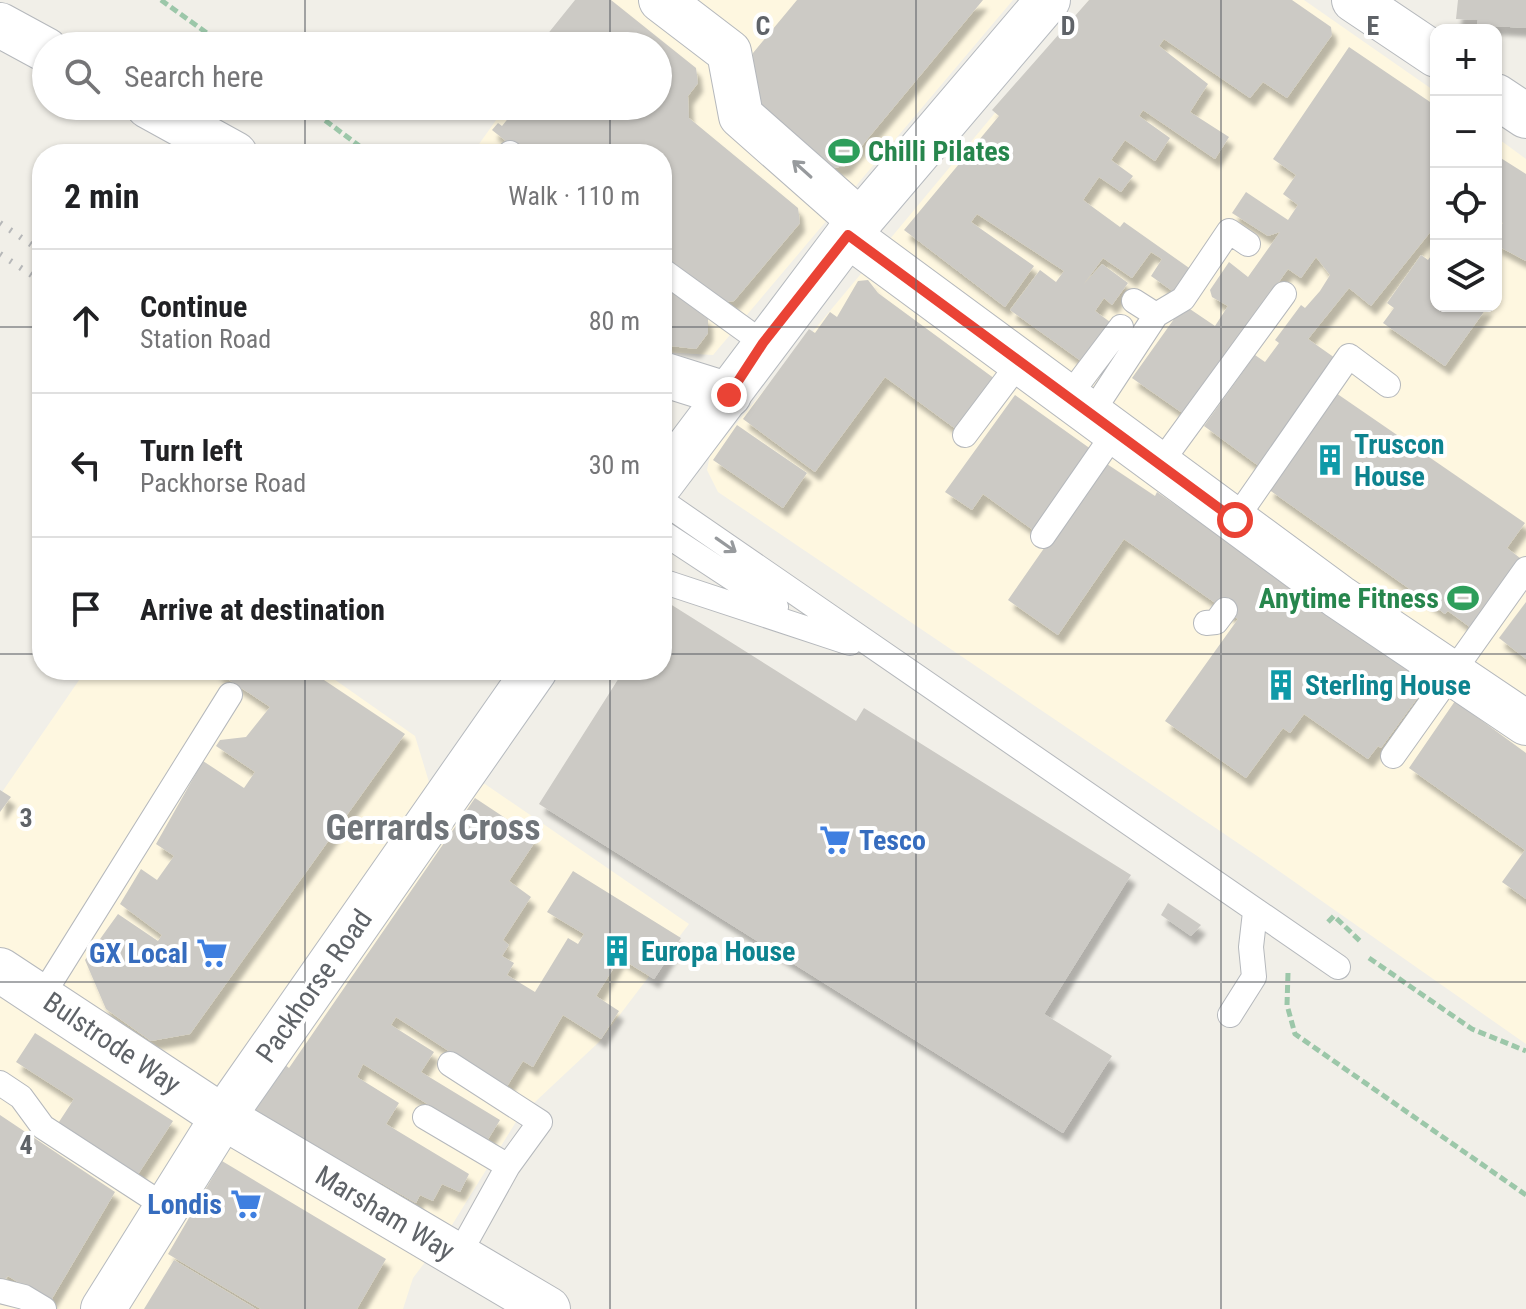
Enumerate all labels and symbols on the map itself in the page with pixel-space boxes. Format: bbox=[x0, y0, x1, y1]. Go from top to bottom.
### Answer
text: C bbox=[756, 11, 771, 41]
text: D bbox=[1061, 11, 1075, 41]
text: E bbox=[1367, 11, 1380, 41]
sports icon: Chilli Pilates bbox=[827, 134, 861, 168]
place label: Chilli Pilates bbox=[868, 135, 1010, 168]
one-way arrow bbox=[792, 160, 812, 178]
route end bbox=[711, 377, 747, 413]
place label: Truscon House bbox=[1354, 428, 1445, 493]
building icon: Truscon House bbox=[1313, 443, 1347, 477]
route start bbox=[1217, 502, 1253, 538]
one-way arrow bbox=[715, 537, 737, 553]
sports icon: Anytime Fitness bbox=[1446, 581, 1480, 615]
place label: Anytime Fitness bbox=[1259, 582, 1439, 615]
building icon: Sterling House bbox=[1264, 668, 1298, 702]
place label: Sterling House bbox=[1305, 669, 1471, 702]
text: 3 bbox=[19, 803, 33, 833]
district label: Gerrards Cross bbox=[325, 807, 541, 849]
supermarket icon: Tesco bbox=[818, 823, 852, 857]
place label: Tesco bbox=[859, 824, 926, 857]
street label: Packhorse Road bbox=[249, 903, 379, 1069]
building icon: Europa House bbox=[600, 934, 634, 968]
place label: Europa House bbox=[641, 935, 796, 968]
supermarket icon: GX Local bbox=[195, 936, 229, 970]
place label: GX Local bbox=[89, 937, 188, 970]
street label: Bulstrode Way bbox=[37, 985, 187, 1101]
text: 4 bbox=[19, 1130, 33, 1160]
street label: Marsham Way bbox=[310, 1159, 461, 1268]
supermarket icon: Londis bbox=[229, 1187, 263, 1221]
place label: Londis bbox=[147, 1188, 222, 1221]

